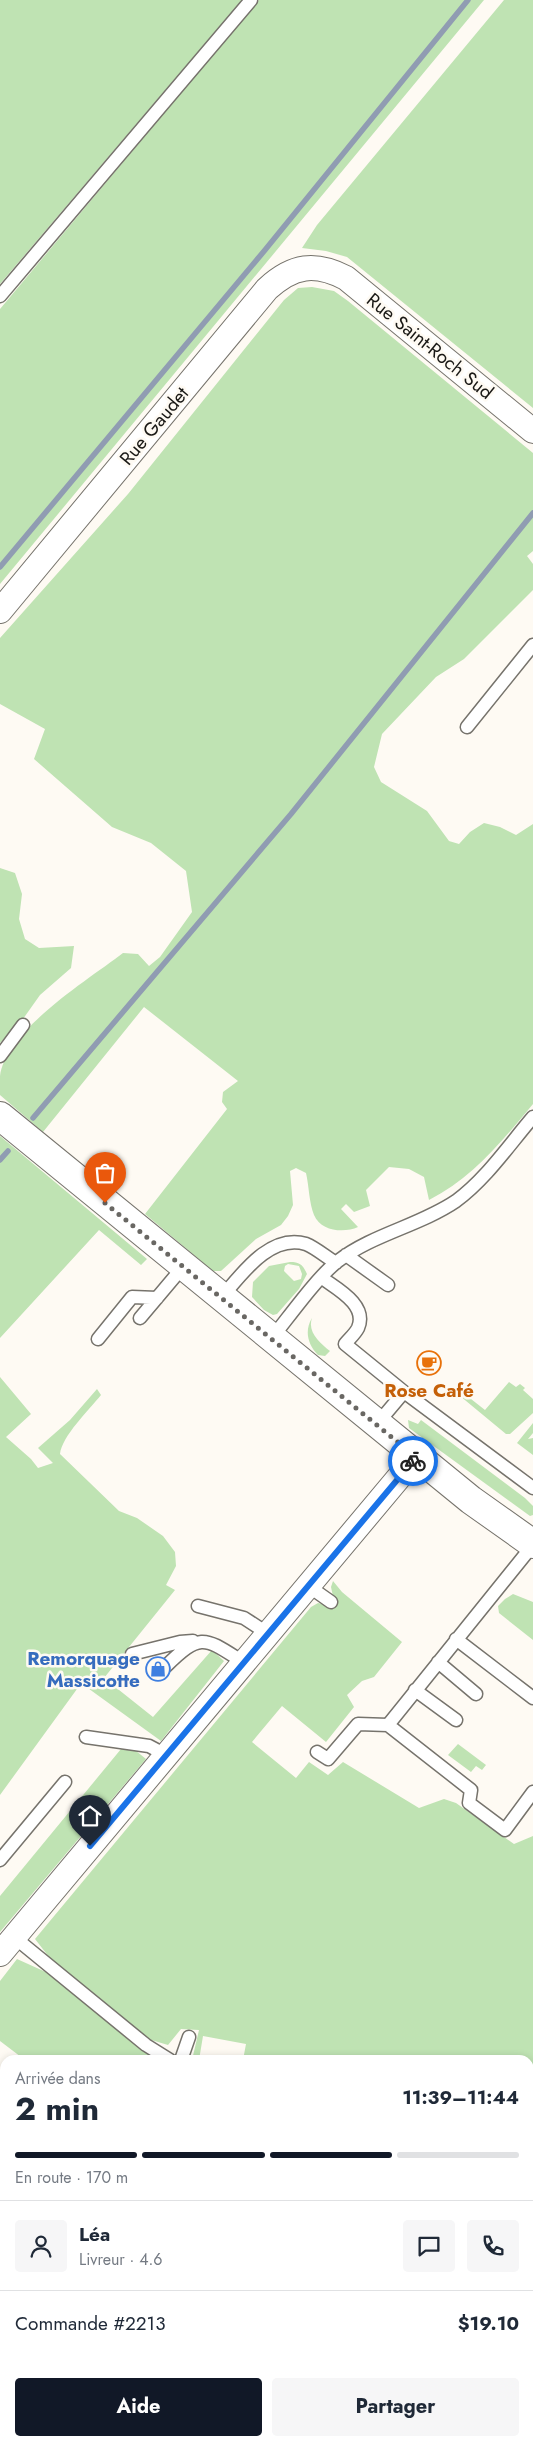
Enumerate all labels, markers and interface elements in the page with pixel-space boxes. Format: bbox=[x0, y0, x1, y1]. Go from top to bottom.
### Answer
street label: Rue Saint-Roch Sud bbox=[361, 286, 499, 406]
street label: Rue Gaudet bbox=[113, 381, 195, 471]
pin bbox=[84, 1152, 126, 1203]
icon: bag bbox=[91, 1159, 119, 1187]
cafe icon: Rose Café bbox=[416, 1350, 442, 1376]
place label: Rose Café bbox=[384, 1377, 474, 1404]
courier bbox=[388, 1436, 438, 1486]
icon: bike bbox=[399, 1447, 427, 1475]
place label: Remorquage Massicotte bbox=[27, 1645, 140, 1694]
shop icon: Remorquage Massicotte bbox=[145, 1656, 171, 1682]
pin bbox=[69, 1795, 111, 1846]
icon: home bbox=[76, 1802, 104, 1830]
text: Arrivée dans bbox=[15, 2067, 100, 2090]
text: 11:39–11:44 bbox=[402, 2084, 519, 2111]
text: 2 min bbox=[15, 2086, 99, 2132]
text: En route · 170 m bbox=[15, 2166, 128, 2189]
button: person bbox=[15, 2220, 67, 2272]
button: chat bbox=[403, 2220, 455, 2272]
button: phone bbox=[467, 2220, 519, 2272]
text: Léa bbox=[79, 2221, 110, 2248]
text: Livreur · 4.6 bbox=[79, 2248, 163, 2271]
text: Commande #2213 bbox=[15, 2310, 166, 2337]
text: $19.10 bbox=[458, 2310, 519, 2337]
button: Aide bbox=[15, 2378, 262, 2436]
button: Partager bbox=[272, 2378, 519, 2436]

